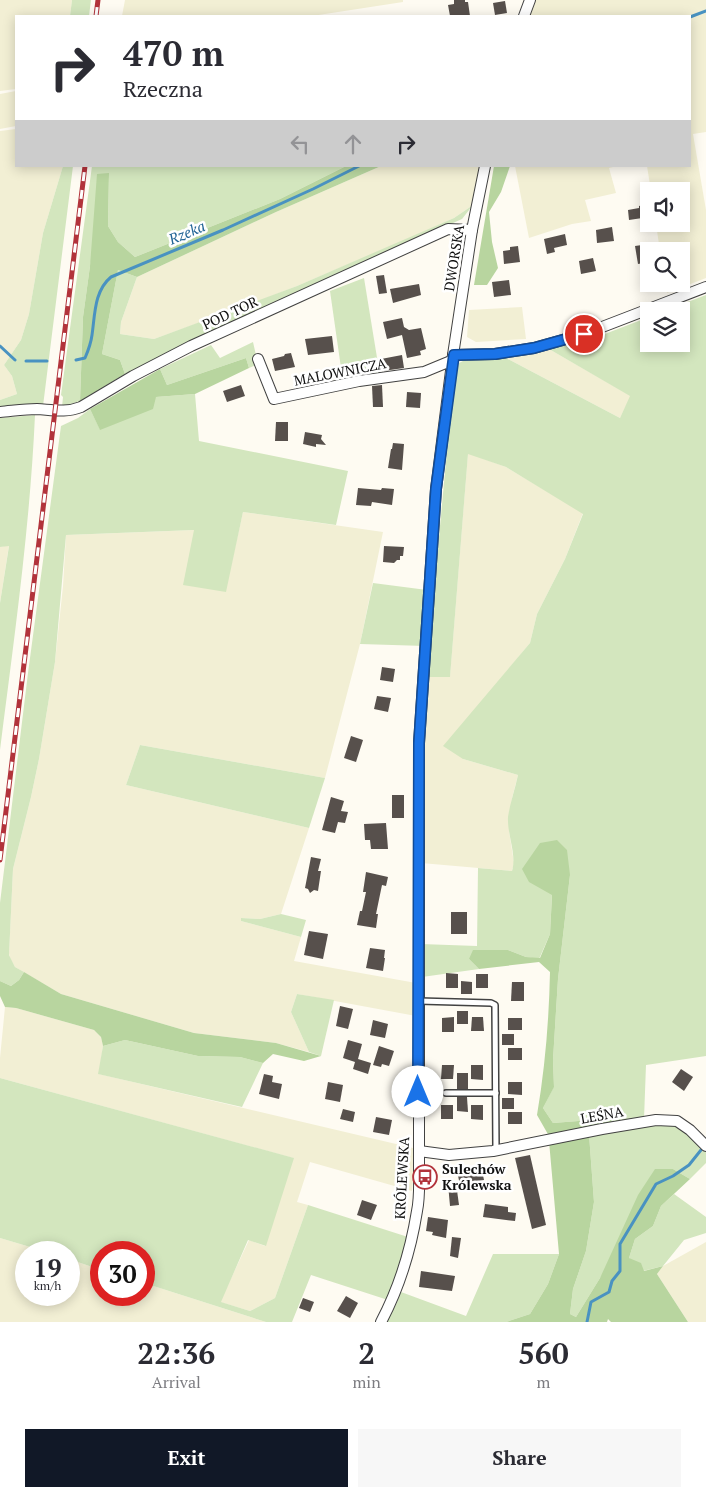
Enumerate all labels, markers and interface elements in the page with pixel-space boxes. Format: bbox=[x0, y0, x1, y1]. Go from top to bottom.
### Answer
text: 470 m bbox=[123, 30, 224, 76]
icon: right bbox=[40, 35, 105, 100]
text: Rzeczna bbox=[123, 74, 203, 103]
icon: left bbox=[286, 130, 314, 158]
icon: ahead bbox=[339, 130, 367, 158]
icon: right bbox=[392, 130, 420, 158]
map controls bbox=[640, 182, 690, 352]
button: sound bbox=[640, 182, 690, 232]
water label: Rzeka bbox=[164, 215, 208, 249]
street label: DWORSKA bbox=[439, 223, 468, 293]
button: search bbox=[640, 242, 690, 292]
street label: POD TOR bbox=[199, 291, 261, 334]
button: layers bbox=[640, 302, 690, 352]
pin bbox=[563, 313, 605, 355]
icon: arrive bbox=[570, 320, 598, 348]
street label: MALOWNICZA bbox=[292, 353, 388, 390]
position arrow bbox=[391, 1065, 443, 1117]
street label: LEŚNA bbox=[579, 1101, 625, 1128]
street label: KRÓLEWSKA bbox=[390, 1136, 413, 1220]
place label: Sulechów Królewska bbox=[442, 1159, 512, 1194]
bus stop icon: Sulechów Królewska bbox=[412, 1164, 438, 1190]
speed limit sign: 30 bbox=[90, 1241, 155, 1306]
text: 19 bbox=[33, 1251, 62, 1284]
text: km/h bbox=[34, 1278, 61, 1293]
text: 22:36 bbox=[137, 1333, 215, 1373]
text: 2 bbox=[358, 1333, 375, 1373]
text: 560 bbox=[518, 1333, 569, 1373]
text: Arrival bbox=[152, 1371, 201, 1393]
text: min bbox=[353, 1371, 381, 1393]
text: m bbox=[536, 1371, 550, 1393]
button: Exit bbox=[25, 1429, 348, 1487]
button: Share bbox=[358, 1429, 681, 1487]

